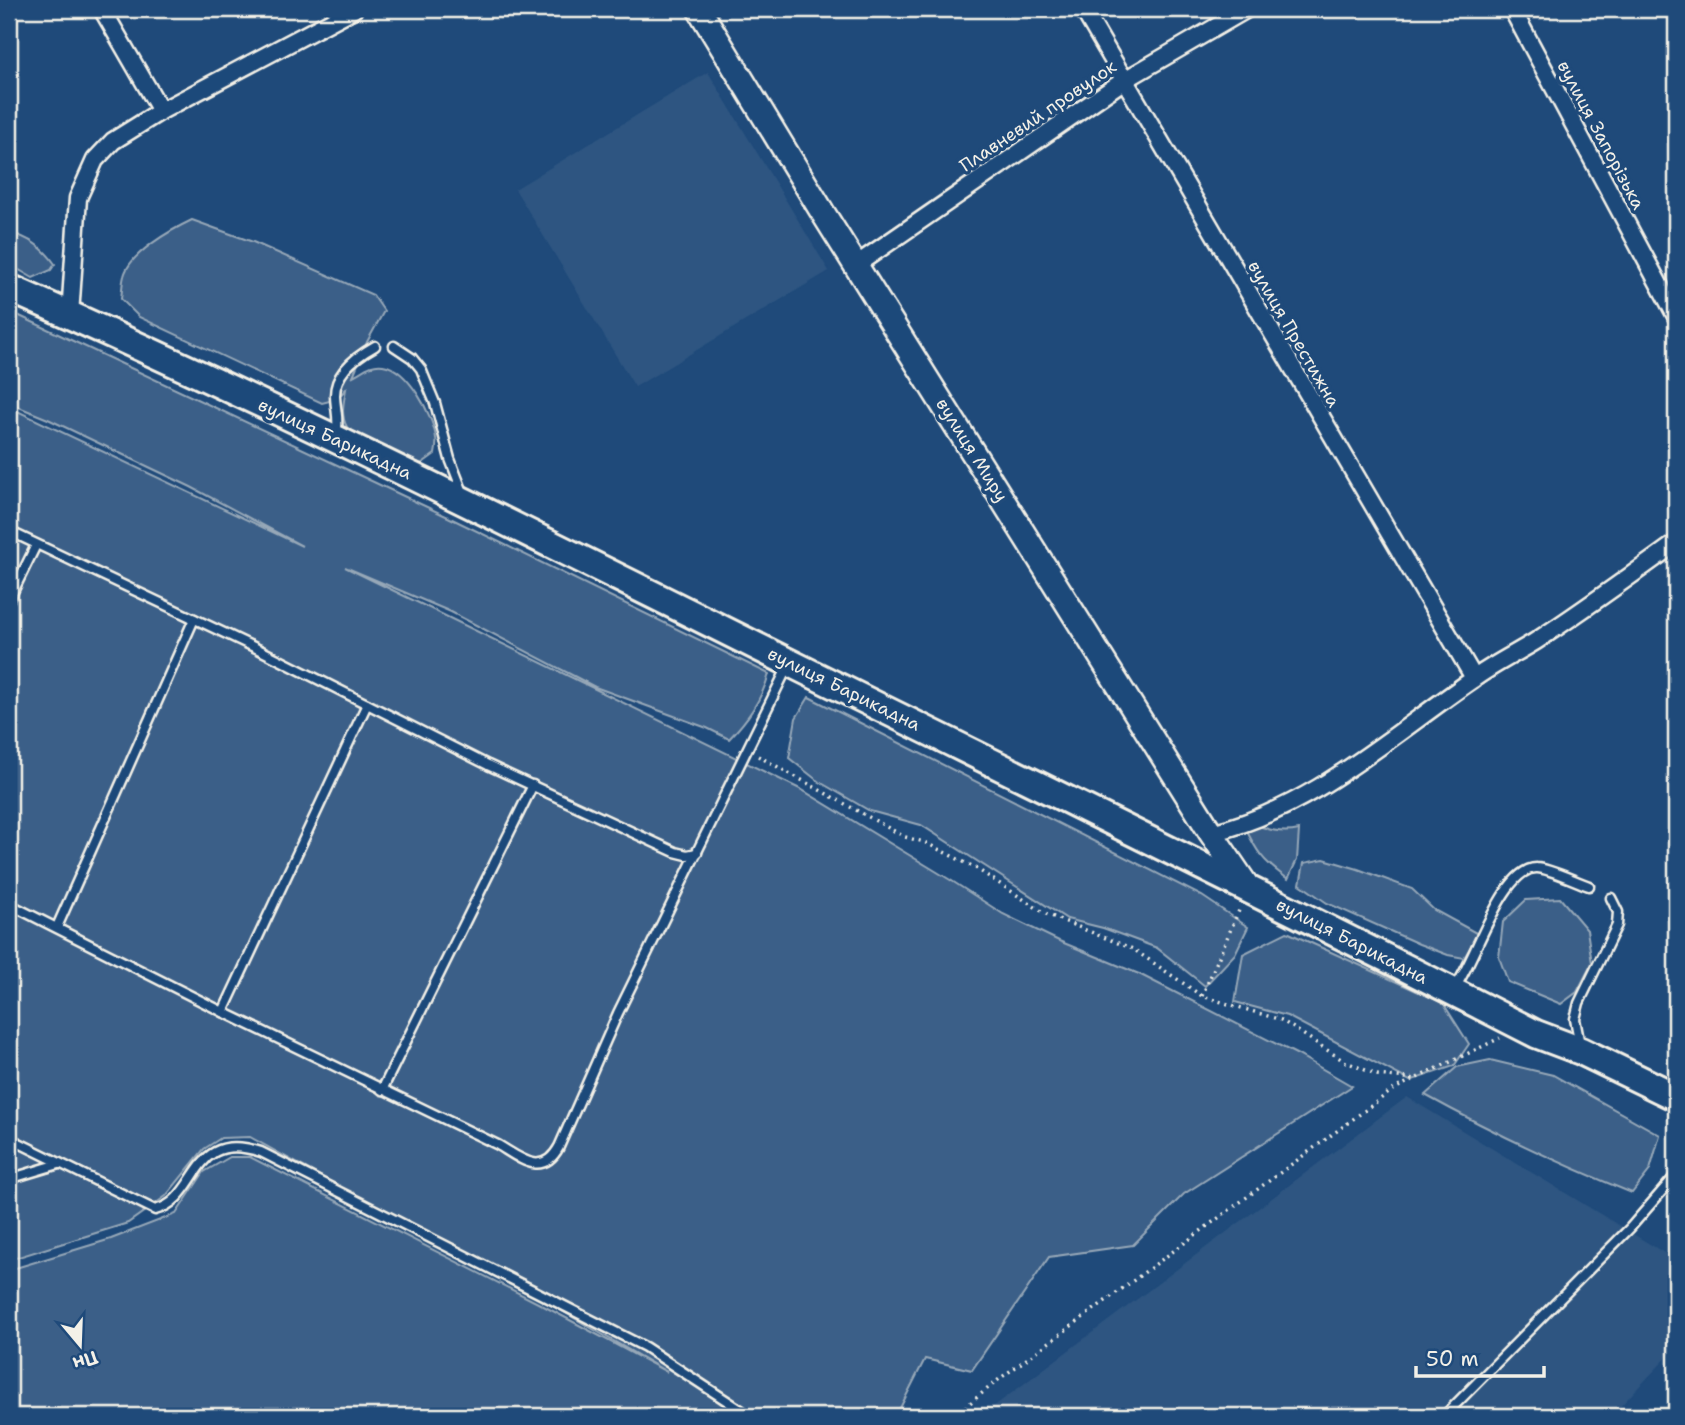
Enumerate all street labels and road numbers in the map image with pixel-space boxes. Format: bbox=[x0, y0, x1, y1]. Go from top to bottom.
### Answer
street label: Плавневий провулок bbox=[955, 54, 1121, 177]
street label: вулиця Запорізька bbox=[1552, 56, 1650, 214]
street label: вулиця Престижна bbox=[1242, 256, 1346, 412]
street label: вулиця Барикадна bbox=[254, 393, 416, 485]
street label: вулиця Миру bbox=[930, 393, 1014, 507]
street label: вулиця Барикадна bbox=[764, 642, 924, 736]
street label: вулиця Барикадна bbox=[1272, 892, 1432, 990]

